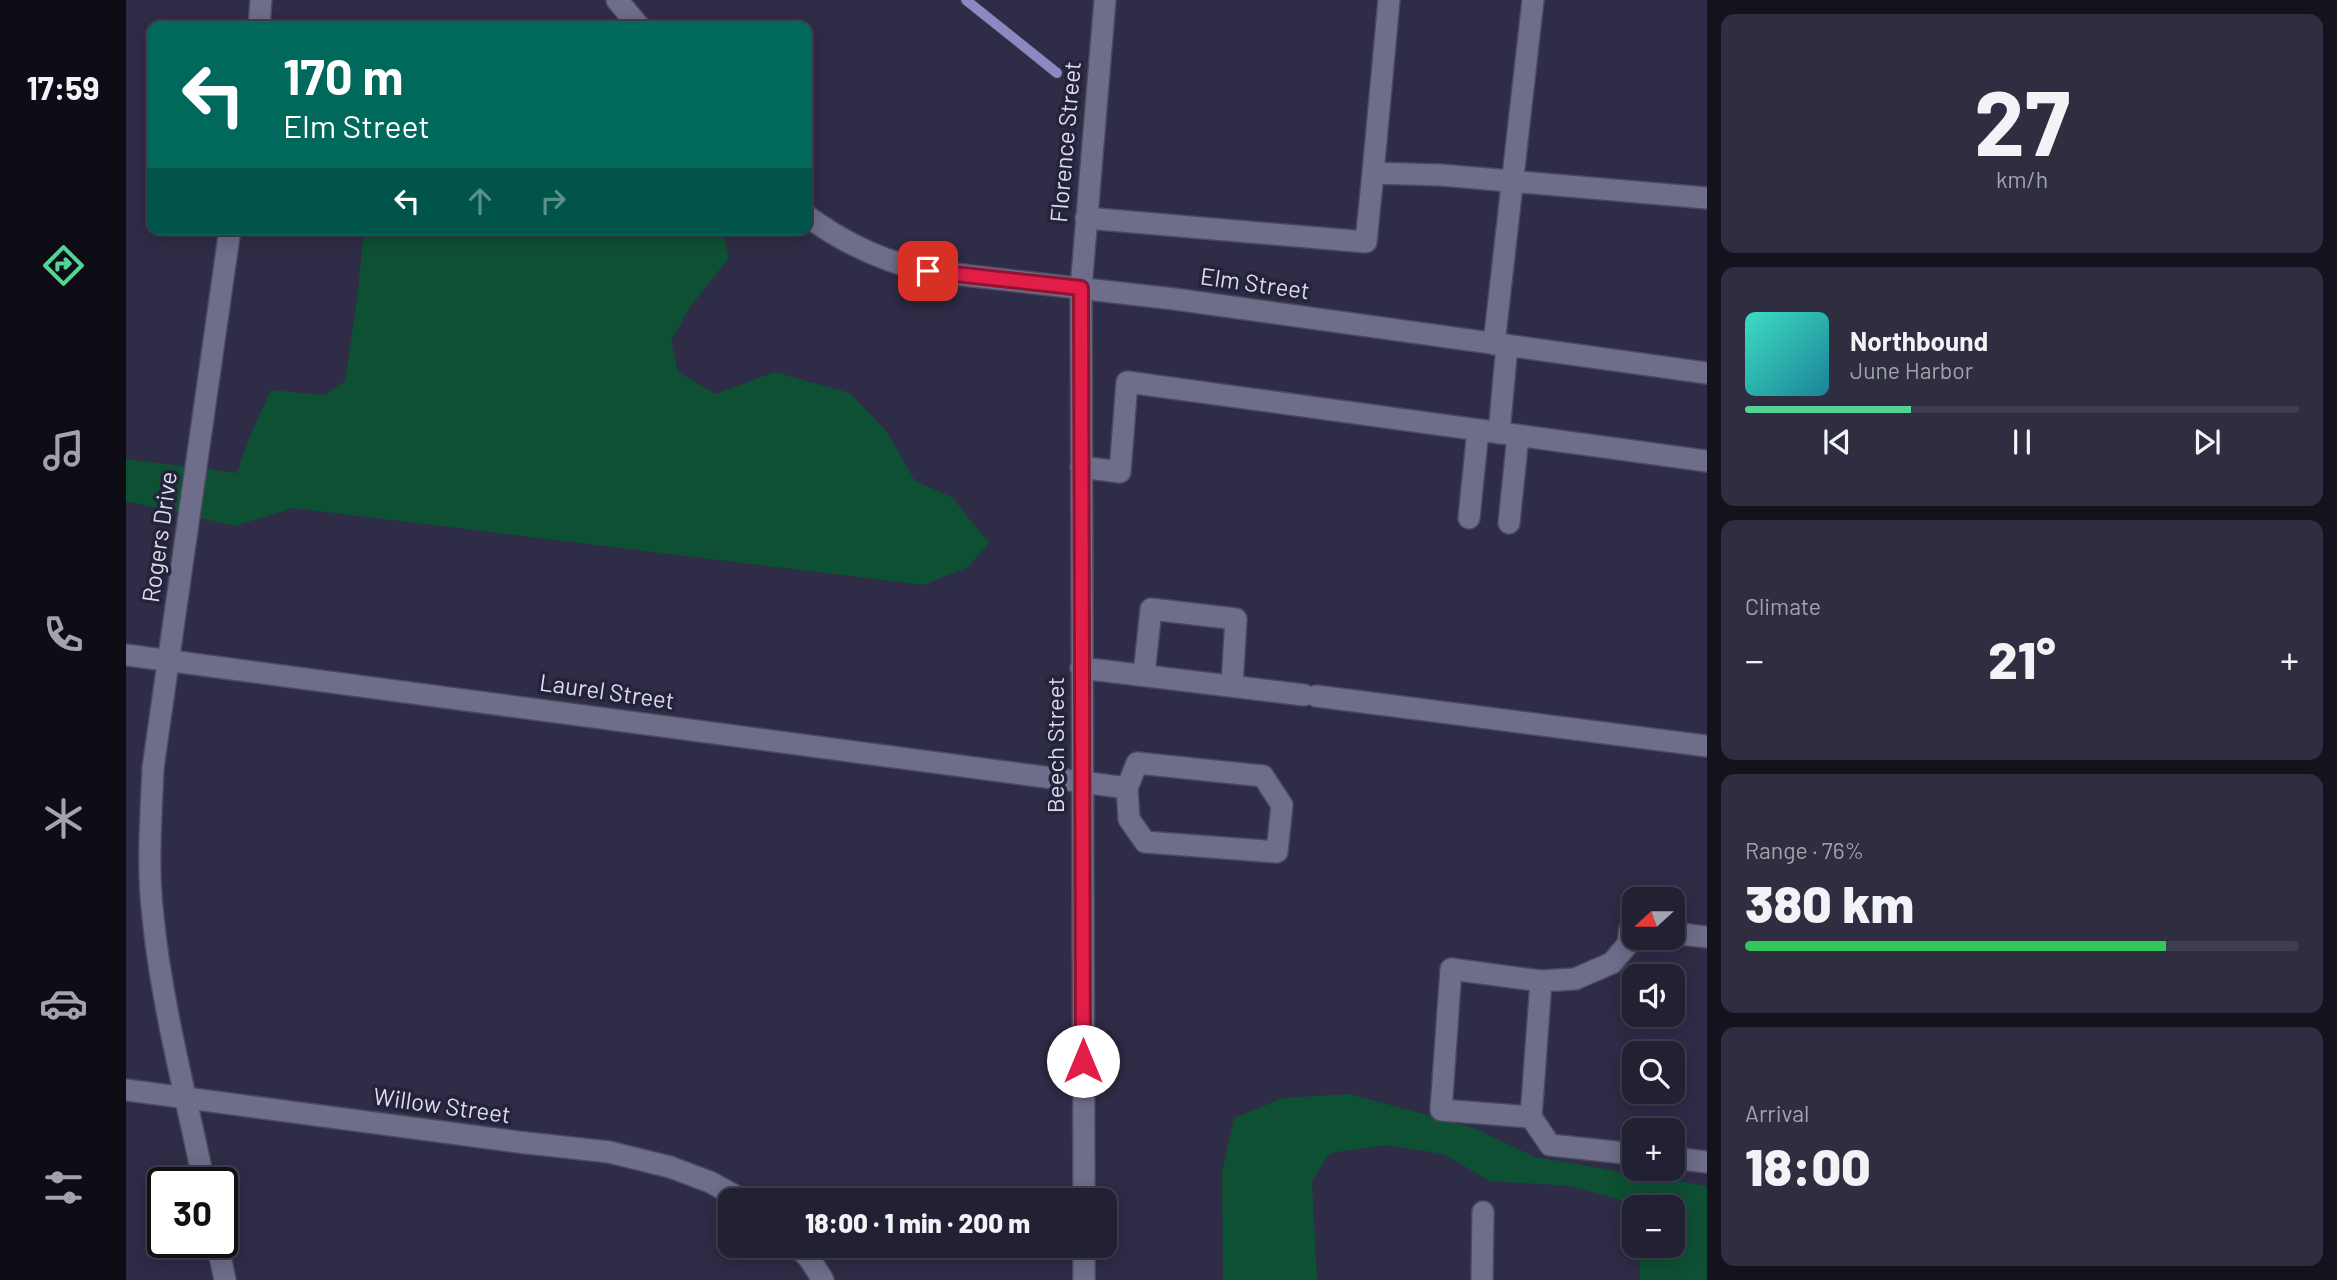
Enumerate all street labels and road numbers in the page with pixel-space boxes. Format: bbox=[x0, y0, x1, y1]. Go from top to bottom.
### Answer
street label: Florence Street bbox=[1043, 60, 1086, 224]
street label: Elm Street bbox=[1199, 260, 1312, 305]
street label: Rogers Drive bbox=[135, 470, 182, 604]
street label: Laurel Street bbox=[538, 667, 677, 714]
street label: Beech Street bbox=[1040, 677, 1069, 813]
street label: Willow Street bbox=[372, 1081, 513, 1129]

